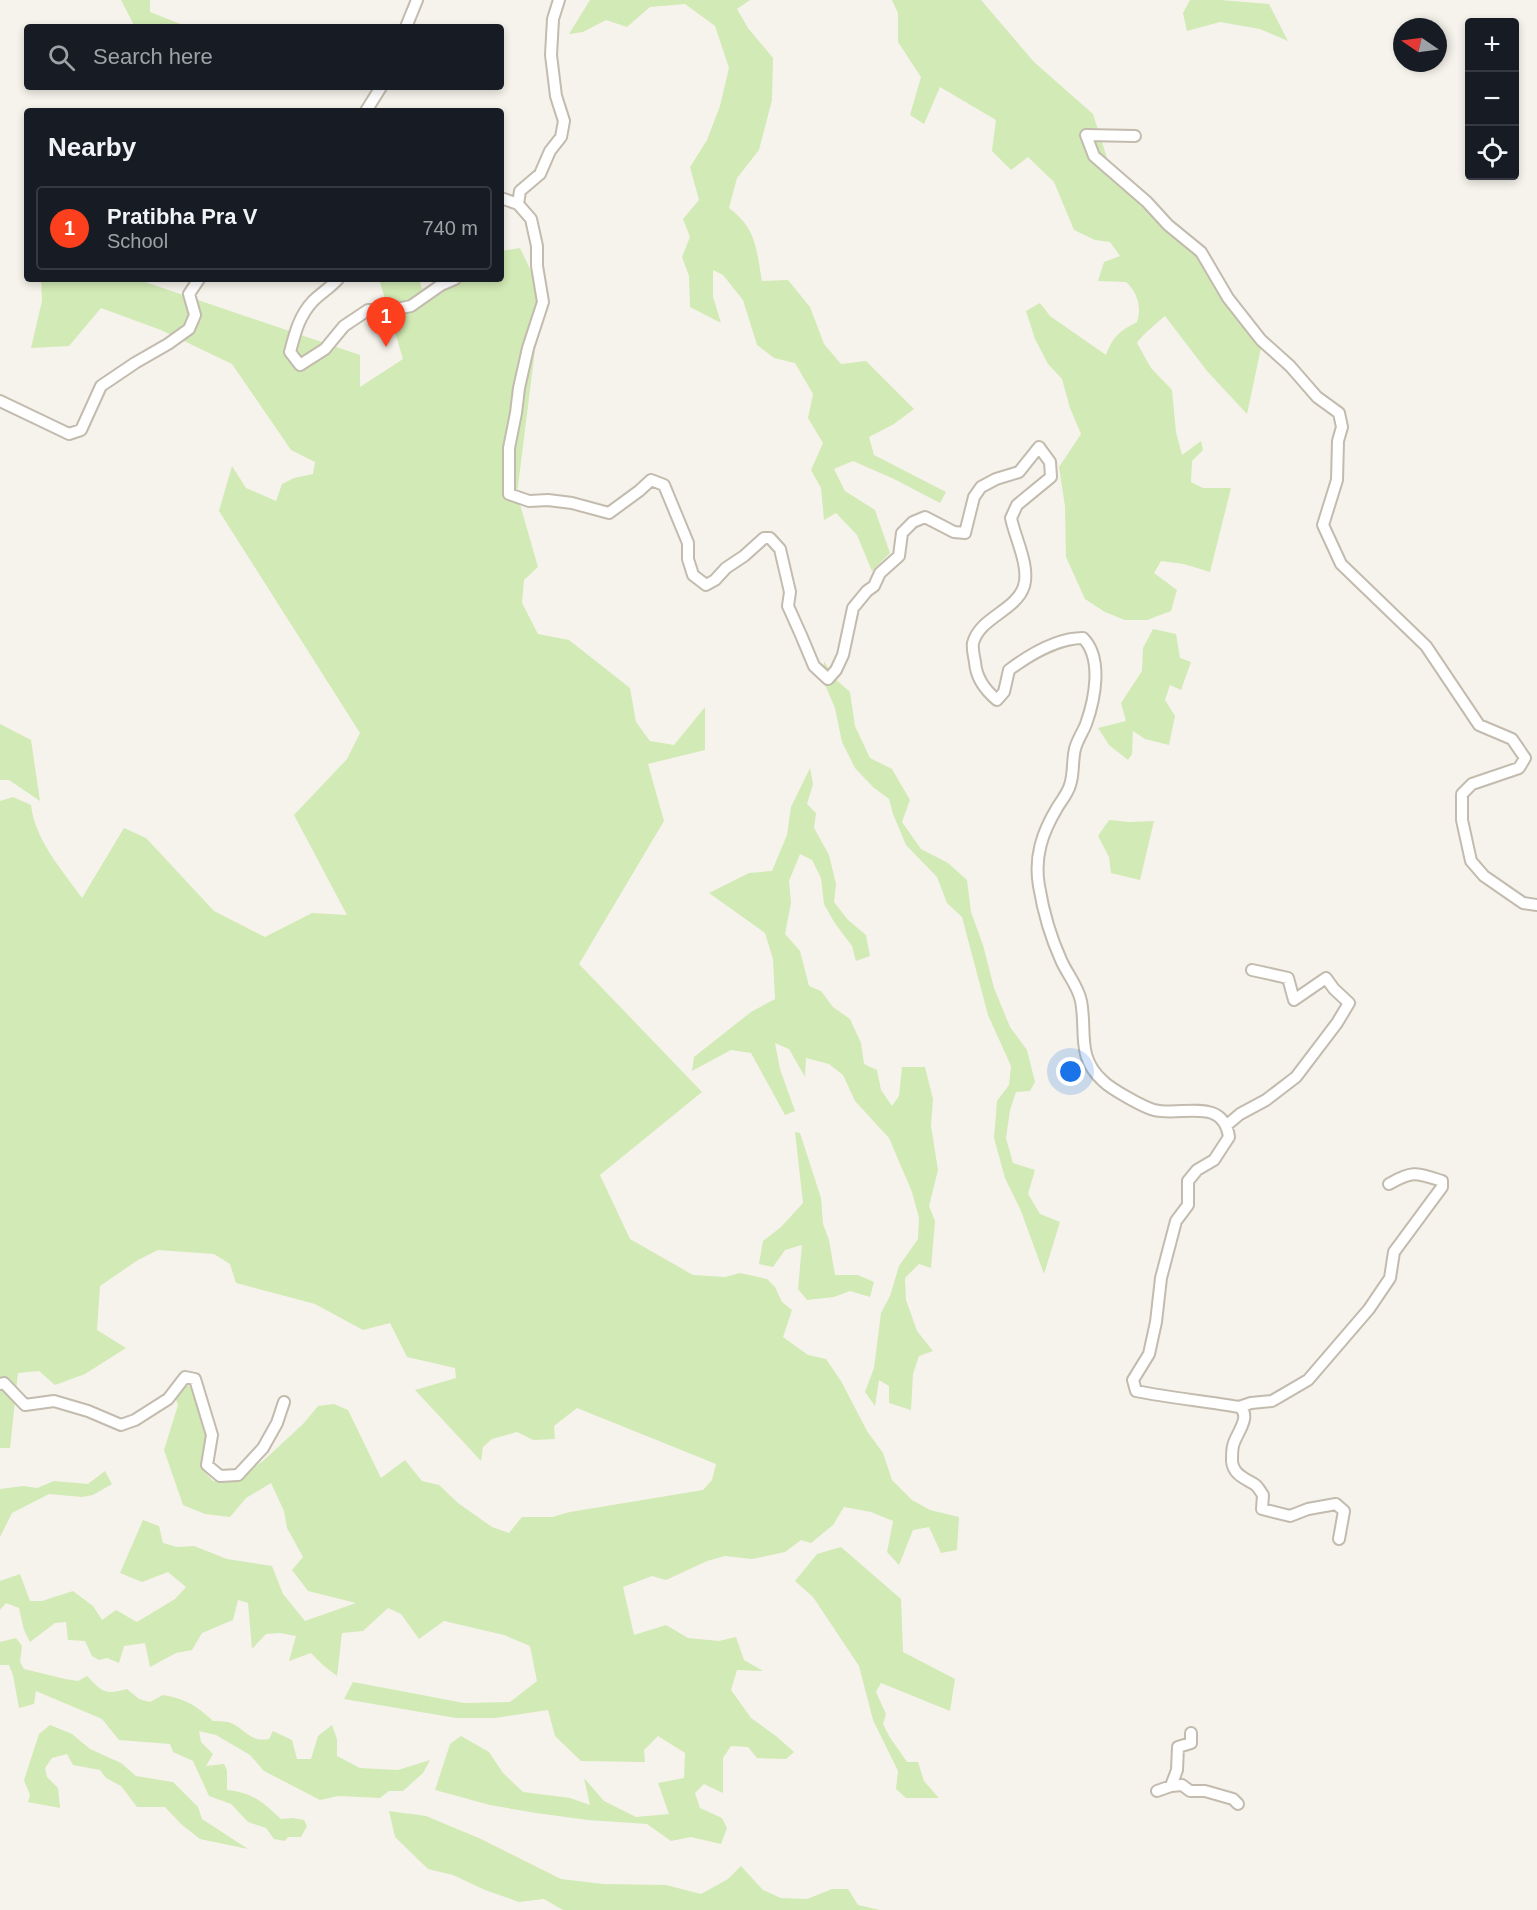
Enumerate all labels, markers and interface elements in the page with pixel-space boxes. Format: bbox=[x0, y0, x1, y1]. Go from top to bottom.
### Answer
north arrow bbox=[1393, 18, 1447, 72]
map controls bbox=[1465, 18, 1519, 180]
button: + bbox=[1465, 18, 1519, 72]
search box bbox=[24, 24, 504, 90]
icon: search bbox=[45, 41, 78, 74]
text: Search here bbox=[93, 44, 213, 69]
button: − bbox=[1465, 72, 1519, 126]
button: locate bbox=[1465, 126, 1519, 180]
text: Nearby bbox=[48, 132, 136, 162]
text: Pratibha Pra V bbox=[107, 204, 257, 229]
text: 1 bbox=[64, 217, 75, 239]
text: 740 m bbox=[422, 217, 478, 239]
text: School bbox=[107, 230, 168, 252]
pin: 1 bbox=[366, 298, 406, 347]
your location bbox=[1056, 1057, 1085, 1086]

